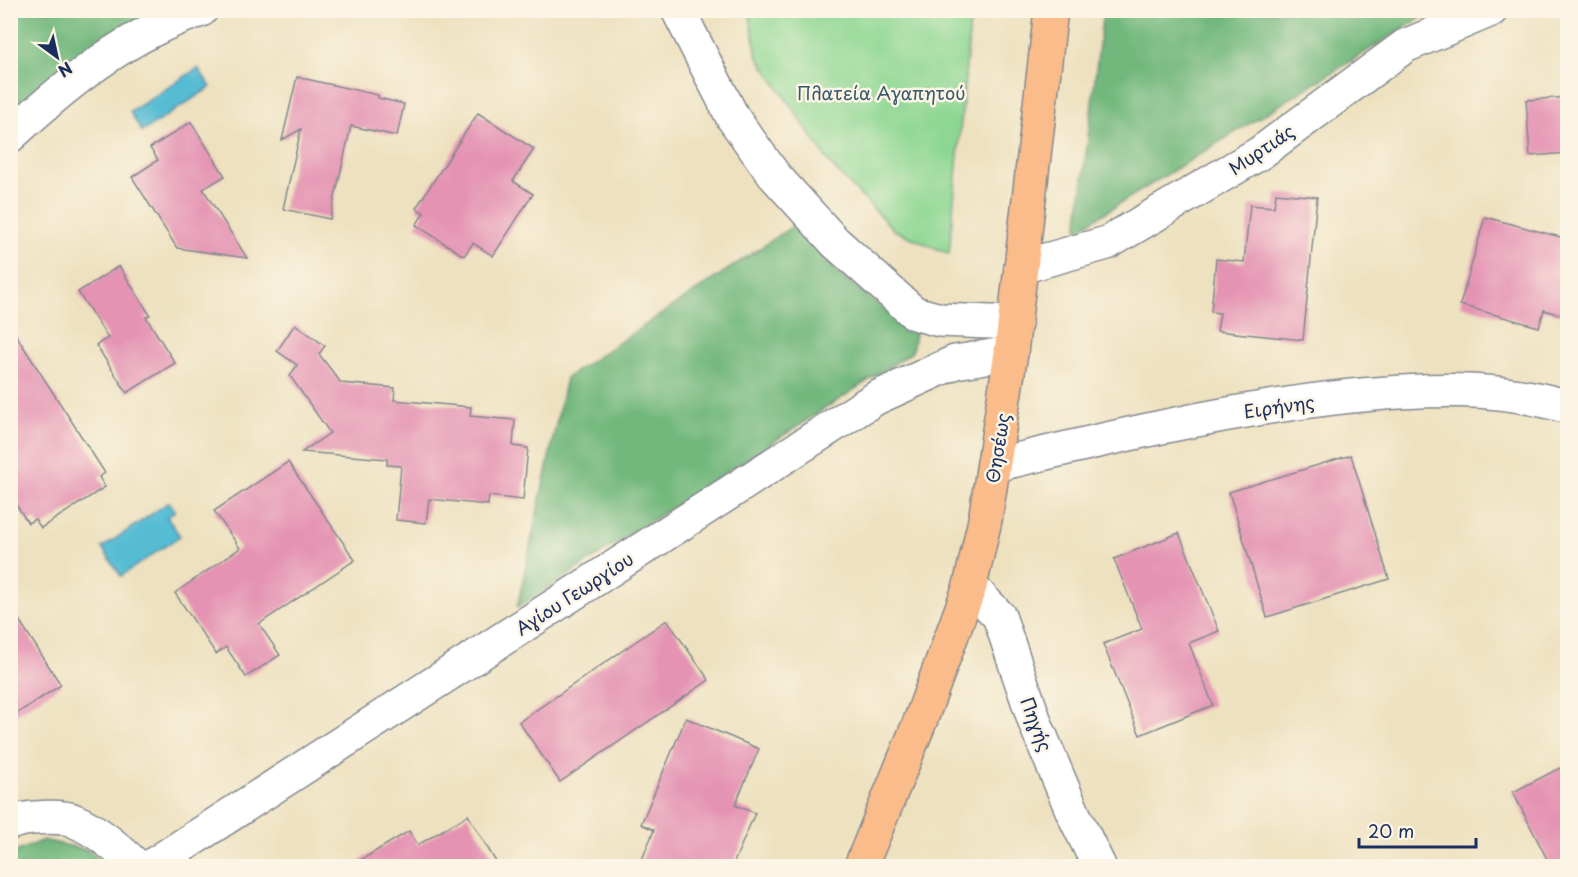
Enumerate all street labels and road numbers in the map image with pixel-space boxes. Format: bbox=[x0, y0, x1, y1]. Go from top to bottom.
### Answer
street label: Μυρτιάς bbox=[1223, 117, 1299, 181]
street label: Ειρήνης bbox=[1242, 388, 1316, 424]
street label: Θησέως bbox=[978, 411, 1016, 485]
street label: Αγίου Γεωργίου bbox=[510, 545, 638, 641]
street label: Πηγής bbox=[1014, 693, 1060, 755]

